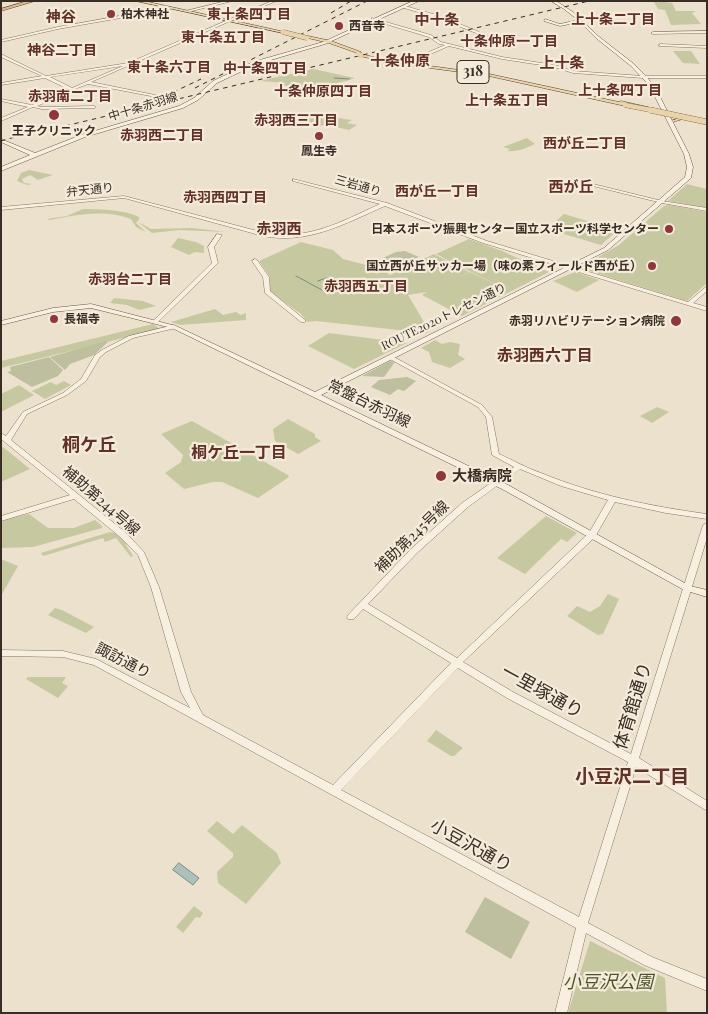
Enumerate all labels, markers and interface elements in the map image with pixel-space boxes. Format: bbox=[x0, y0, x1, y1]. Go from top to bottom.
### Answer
place label: 柏木神社 bbox=[121, 7, 169, 21]
district label: 東十条四丁目 bbox=[207, 7, 291, 23]
district label: 神谷 bbox=[46, 8, 76, 26]
marker: 柏木神社 bbox=[105, 8, 117, 20]
district label: 中十条 bbox=[415, 11, 459, 29]
district label: 上十条二丁目 bbox=[571, 12, 655, 28]
place label: 西音寺 bbox=[349, 19, 385, 33]
marker: 西音寺 bbox=[333, 20, 345, 32]
district label: 東十条五丁目 bbox=[181, 30, 265, 46]
district label: 十条仲原一丁目 bbox=[460, 34, 558, 50]
district label: 神谷二丁目 bbox=[27, 43, 97, 59]
district label: 十条仲原 bbox=[370, 52, 430, 70]
district label: 上十条 bbox=[540, 54, 584, 72]
district label: 東十条六丁目 bbox=[127, 60, 211, 76]
district label: 中十条四丁目 bbox=[223, 61, 307, 77]
road number: 318 bbox=[457, 61, 489, 84]
district label: 上十条四丁目 bbox=[578, 83, 662, 99]
district label: 十条仲原四丁目 bbox=[274, 84, 372, 100]
district label: 赤羽南二丁目 bbox=[28, 89, 112, 105]
street label: 中十条赤羽線 bbox=[106, 90, 180, 124]
district label: 上十条五丁目 bbox=[465, 93, 549, 109]
marker: 王子クリニック bbox=[47, 108, 61, 122]
district label: 赤羽西三丁目 bbox=[254, 113, 338, 129]
place label: 王子クリニック bbox=[12, 124, 96, 138]
district label: 赤羽西二丁目 bbox=[120, 128, 204, 144]
marker: 鳳生寺 bbox=[313, 130, 325, 142]
district label: 西が丘二丁目 bbox=[543, 136, 627, 152]
place label: 鳳生寺 bbox=[301, 144, 337, 158]
street label: 三岩通り bbox=[333, 172, 383, 200]
district label: 西が丘 bbox=[549, 178, 593, 196]
street label: 弁天通り bbox=[65, 180, 115, 200]
district label: 西が丘一丁目 bbox=[395, 184, 479, 200]
district label: 赤羽西四丁目 bbox=[183, 190, 267, 206]
district label: 赤羽西 bbox=[257, 220, 301, 238]
place label: 日本スポーツ振興センター国立スポーツ科学センター bbox=[371, 222, 659, 236]
marker: 日本スポーツ振興センター国立スポーツ科学センター bbox=[663, 223, 675, 235]
place label: 国立西が丘サッカー場（味の素フィールド西が丘） bbox=[366, 259, 642, 273]
marker: 国立西が丘サッカー場（味の素フィールド西が丘） bbox=[646, 260, 658, 272]
district label: 赤羽台二丁目 bbox=[88, 272, 172, 288]
district label: 赤羽西五丁目 bbox=[324, 279, 408, 295]
street label: ROUTE2020トレセン通り bbox=[379, 280, 509, 354]
place label: 長福寺 bbox=[64, 312, 100, 326]
marker: 長福寺 bbox=[48, 313, 60, 325]
place label: 赤羽リハビリテーション病院 bbox=[509, 314, 665, 328]
marker: 赤羽リハビリテーション病院 bbox=[669, 314, 683, 328]
district label: 赤羽西六丁目 bbox=[497, 346, 593, 366]
street label: 常盤台赤羽線 bbox=[325, 376, 413, 432]
district label: 桐ケ丘 bbox=[62, 434, 116, 456]
district label: 桐ケ丘一丁目 bbox=[191, 443, 287, 463]
street label: 補助第244号線 bbox=[58, 462, 144, 540]
place label: 大橋病院 bbox=[452, 467, 512, 485]
marker: 大橋病院 bbox=[434, 469, 448, 483]
street label: 補助第245号線 bbox=[371, 497, 453, 577]
street label: 諏訪通り bbox=[92, 639, 154, 683]
street label: 体育館通り bbox=[610, 660, 656, 752]
street label: 一里塚通り bbox=[497, 661, 587, 723]
district label: 小豆沢二丁目 bbox=[575, 766, 689, 788]
street label: 小豆沢通り bbox=[426, 815, 516, 877]
park label: 小豆沢公園 bbox=[563, 971, 653, 993]

